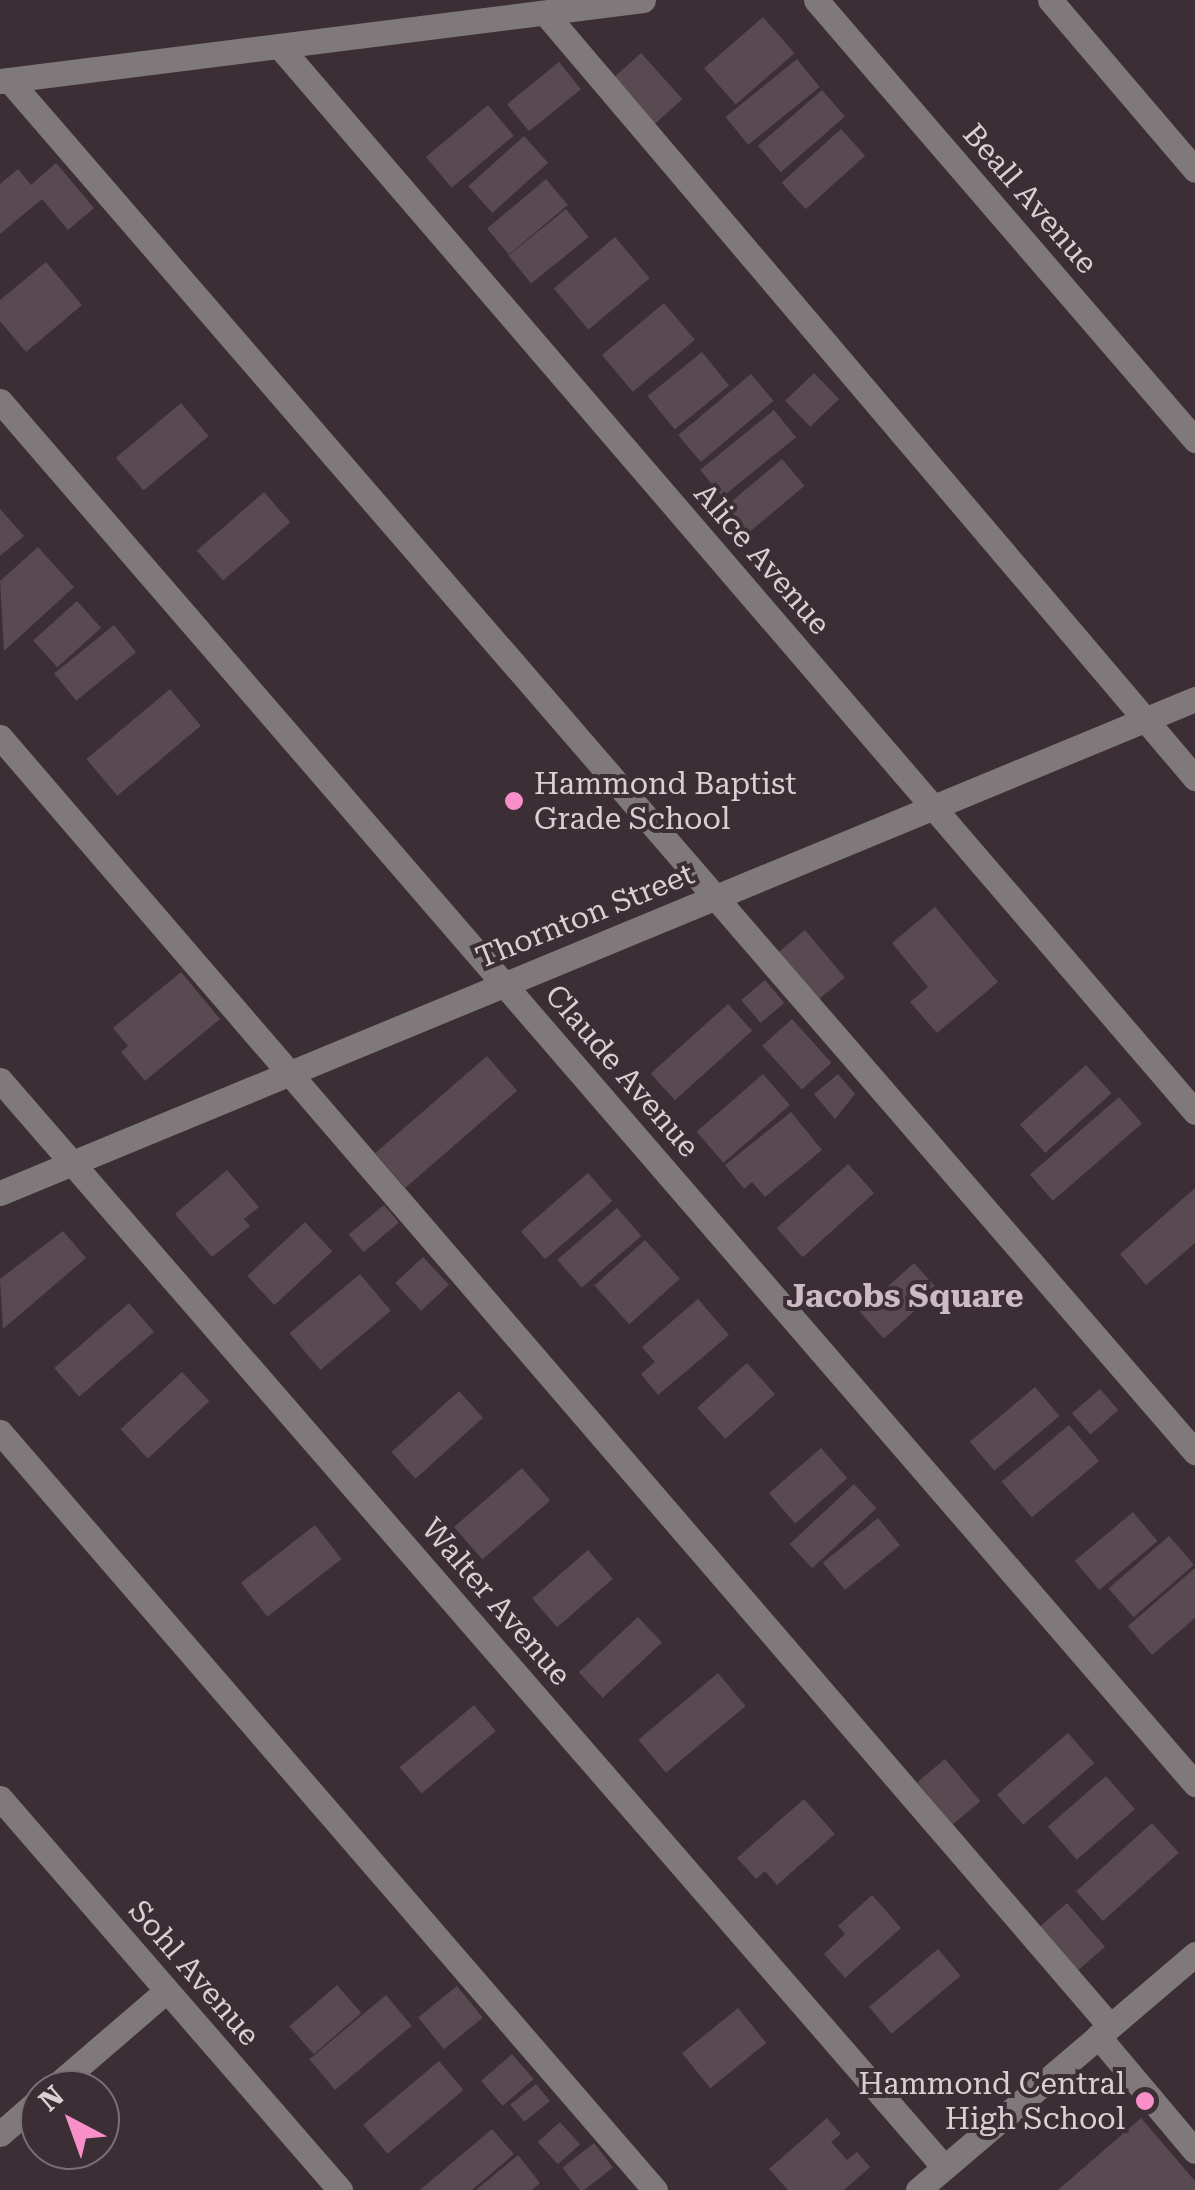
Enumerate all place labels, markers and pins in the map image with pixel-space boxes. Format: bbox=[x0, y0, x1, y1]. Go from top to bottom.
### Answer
place label: Hammond Baptist Grade School bbox=[534, 766, 796, 836]
marker: Hammond Baptist Grade School bbox=[503, 790, 525, 812]
place label: Hammond Central High School bbox=[859, 2066, 1125, 2136]
marker: Hammond Central High School bbox=[1134, 2090, 1156, 2112]

